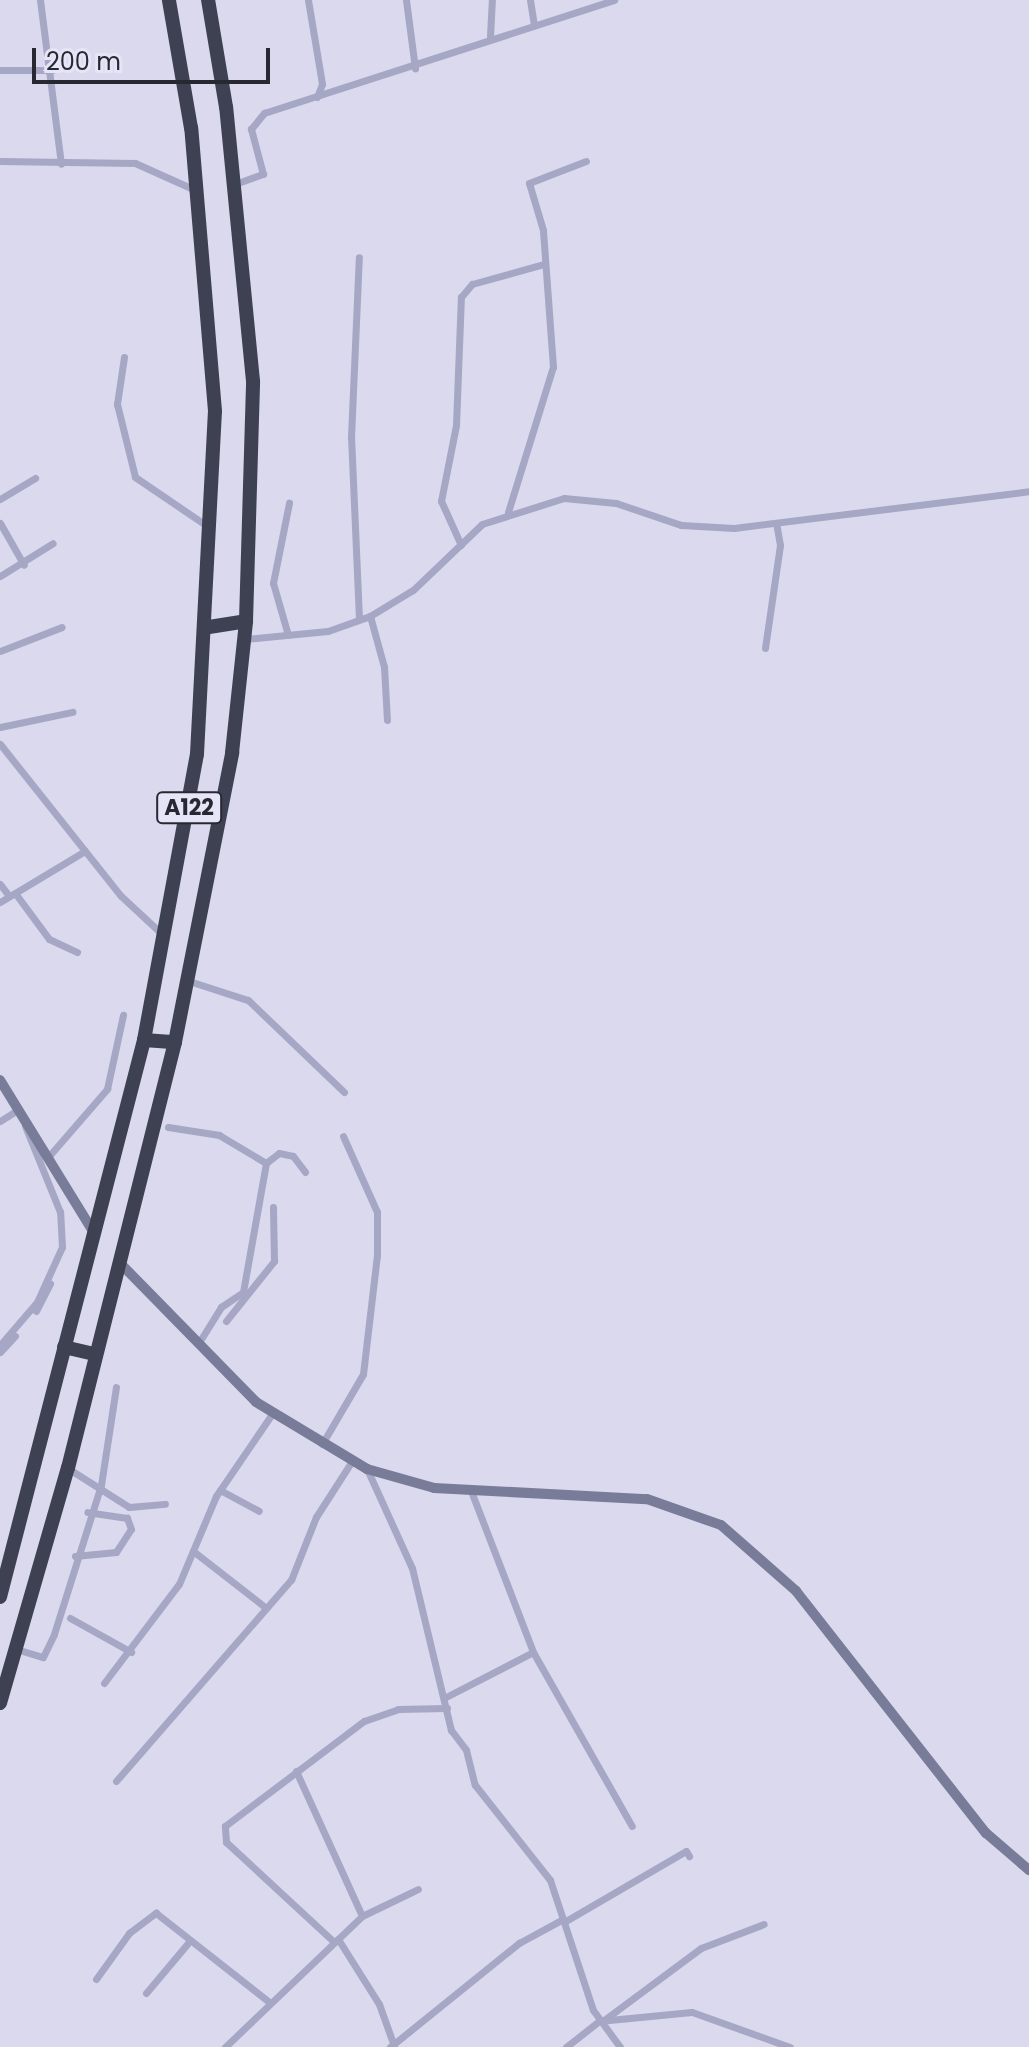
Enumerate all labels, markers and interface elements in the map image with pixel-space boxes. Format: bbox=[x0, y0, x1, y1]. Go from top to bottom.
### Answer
scale bar bbox=[36, 32, 274, 82]
text: 200 m bbox=[46, 45, 121, 78]
road number: A122 bbox=[155, 790, 223, 826]

